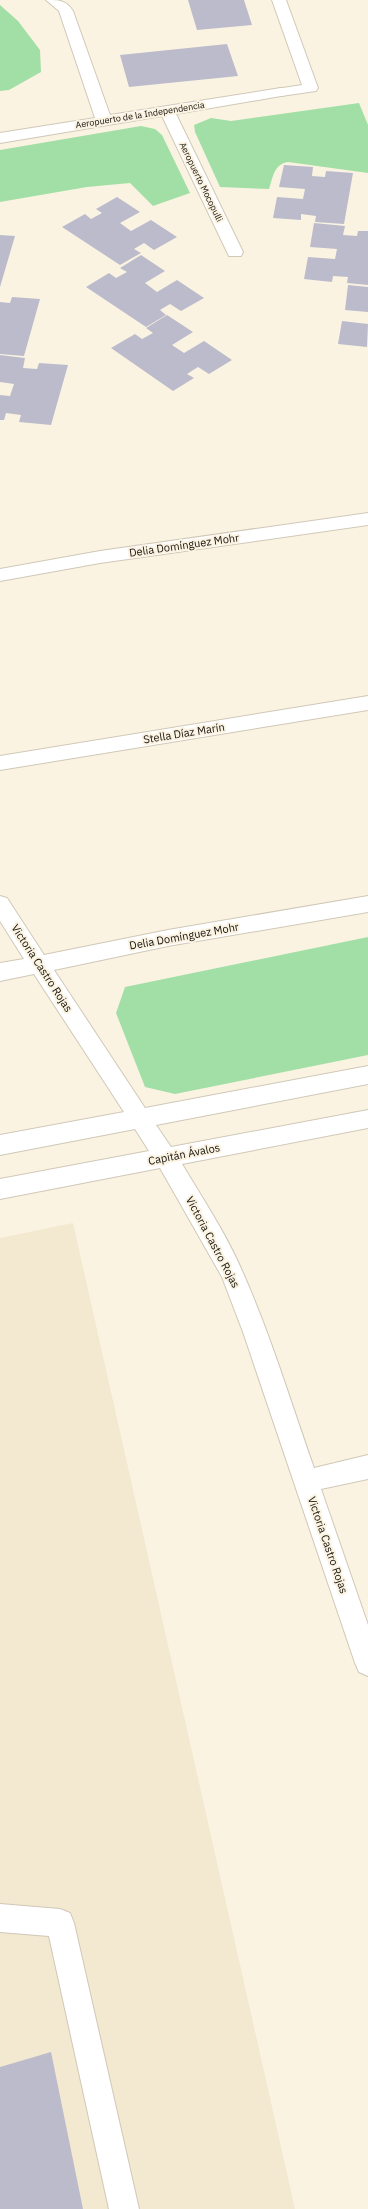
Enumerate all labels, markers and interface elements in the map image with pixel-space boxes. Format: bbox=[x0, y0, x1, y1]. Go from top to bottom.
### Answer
street label: Aeropuerto de la Independencia bbox=[75, 99, 205, 130]
street label: Aeropuerto Mocopulli bbox=[177, 140, 226, 223]
street label: Delia Domínguez Mohr bbox=[128, 530, 240, 560]
street label: Stella Díaz Marín bbox=[142, 720, 226, 746]
street label: Delia Domínguez Mohr bbox=[128, 919, 240, 953]
street label: Victoria Castro Rojas bbox=[8, 921, 76, 1015]
street label: Capitán Ávalos bbox=[147, 1140, 221, 1168]
street label: Victoria Castro Rojas bbox=[183, 1194, 243, 1290]
street label: Victoria Castro Rojas bbox=[305, 1495, 351, 1595]

